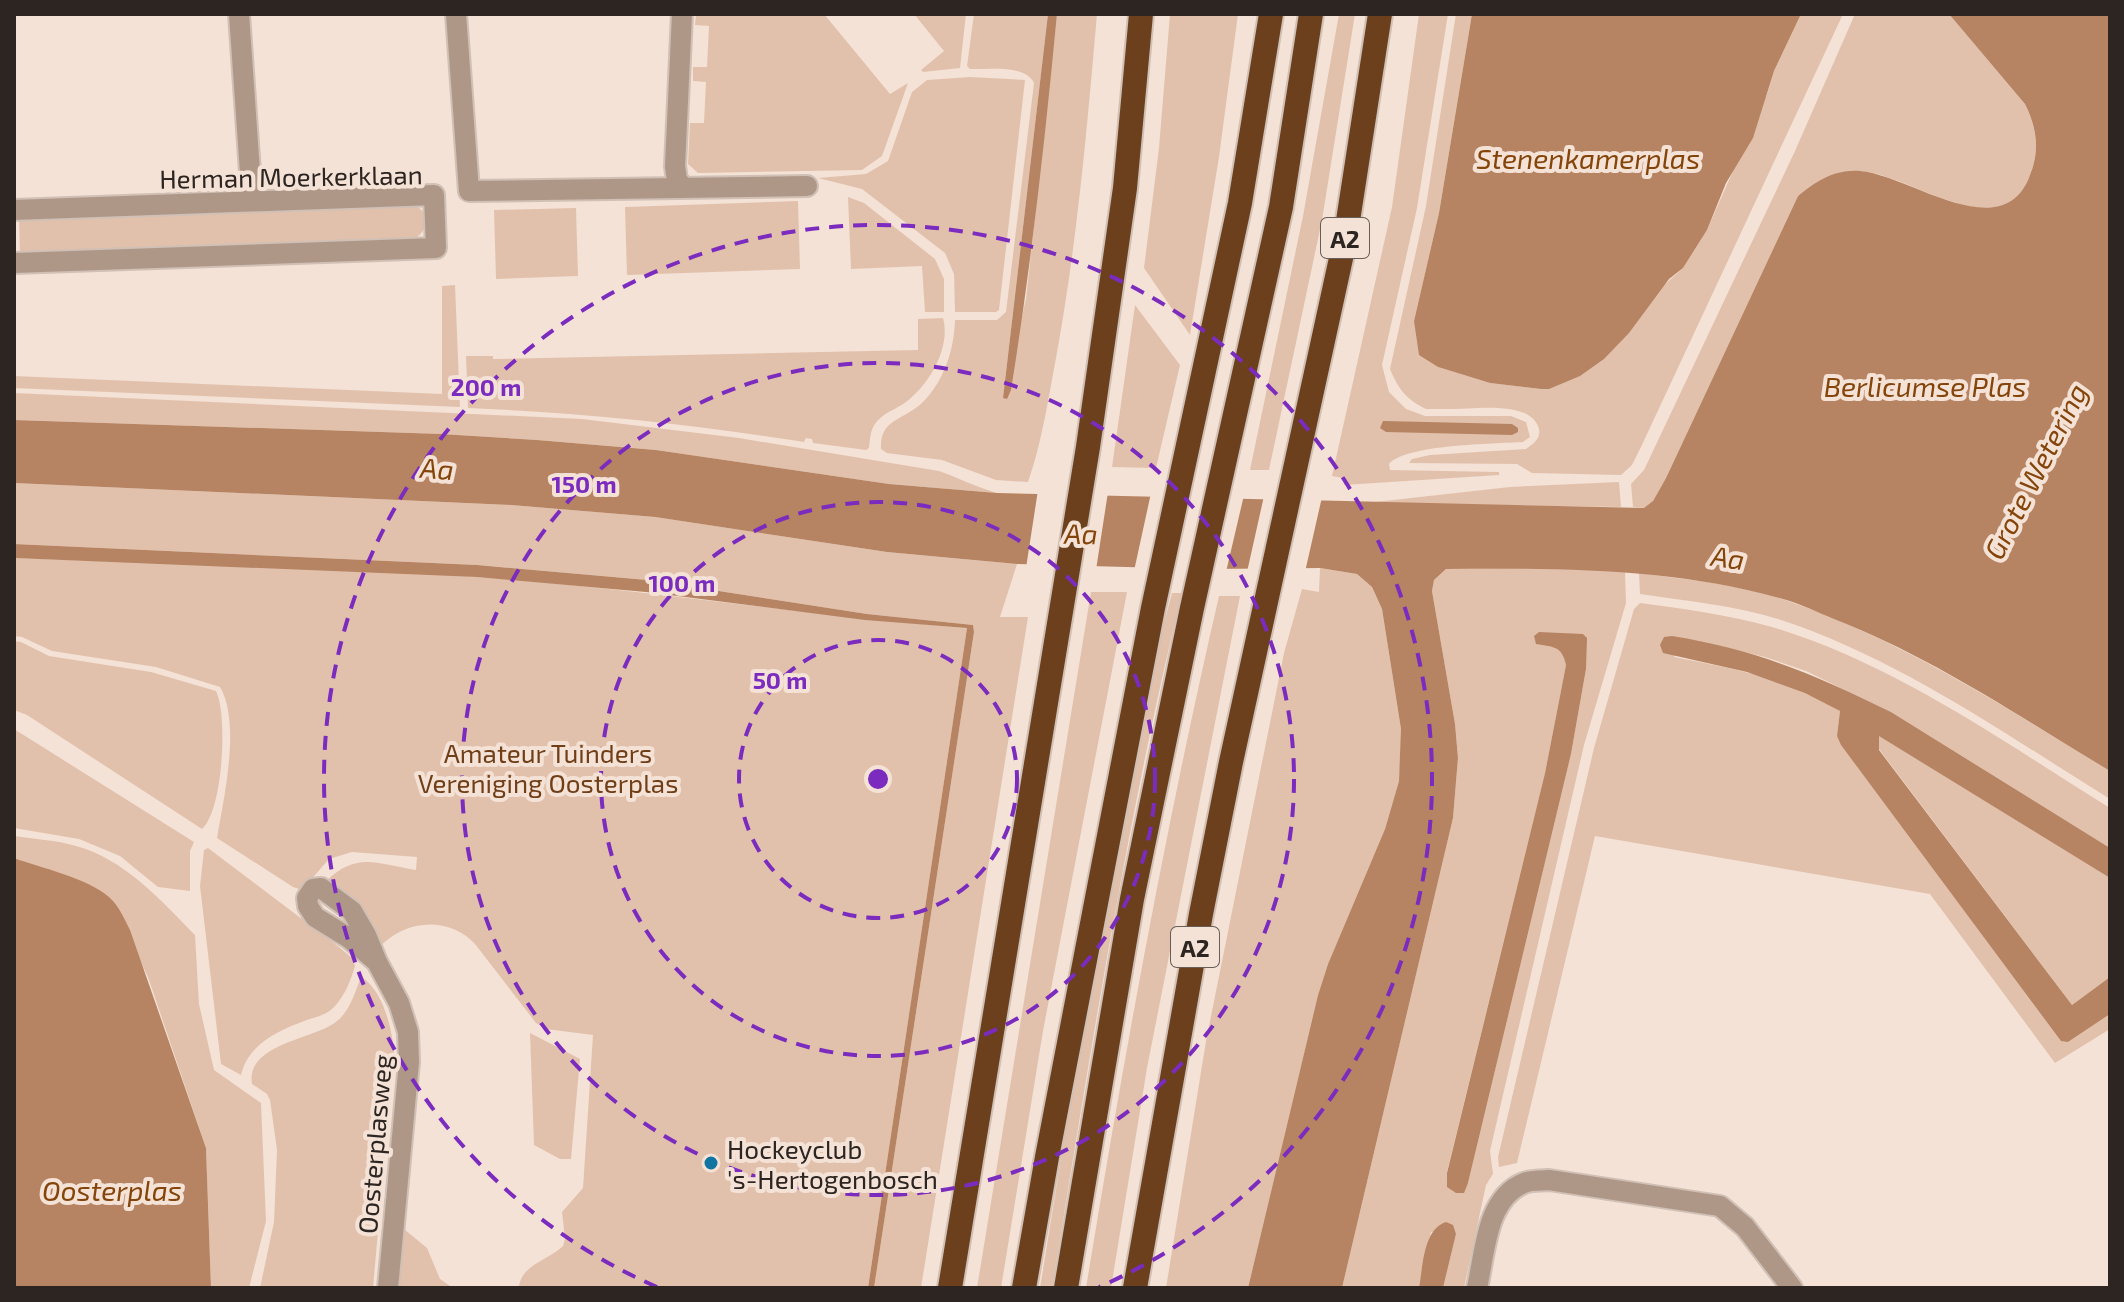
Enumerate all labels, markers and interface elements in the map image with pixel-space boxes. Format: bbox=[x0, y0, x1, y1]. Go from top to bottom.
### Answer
water label: Stenenkamerplas bbox=[1476, 141, 1700, 175]
street label: Herman Moerkerklaan bbox=[159, 158, 423, 194]
road number: A2 bbox=[1321, 218, 1369, 258]
water label: Berlicumse Plas bbox=[1824, 369, 2026, 403]
text: 200 m bbox=[451, 372, 521, 401]
water label: Grote Wetering bbox=[1976, 378, 2094, 564]
water label: Aa bbox=[418, 450, 455, 486]
text: 150 m bbox=[551, 469, 617, 498]
water label: Aa bbox=[1063, 516, 1098, 550]
water label: Aa bbox=[1708, 538, 1747, 576]
text: 100 m bbox=[649, 568, 715, 597]
text: 50 m bbox=[753, 665, 807, 694]
park label: Amateur Tuinders Vereniging Oosterplas bbox=[418, 737, 678, 798]
centre of rings bbox=[864, 765, 892, 793]
road number: A2 bbox=[1171, 927, 1219, 967]
street label: Oosterplasweg bbox=[351, 1053, 397, 1235]
place label: Hockeyclub 's-Hertogenbosch bbox=[727, 1133, 938, 1194]
marker: Hockeyclub 's-Hertogenbosch bbox=[702, 1154, 720, 1172]
water label: Oosterplas bbox=[42, 1173, 182, 1207]

